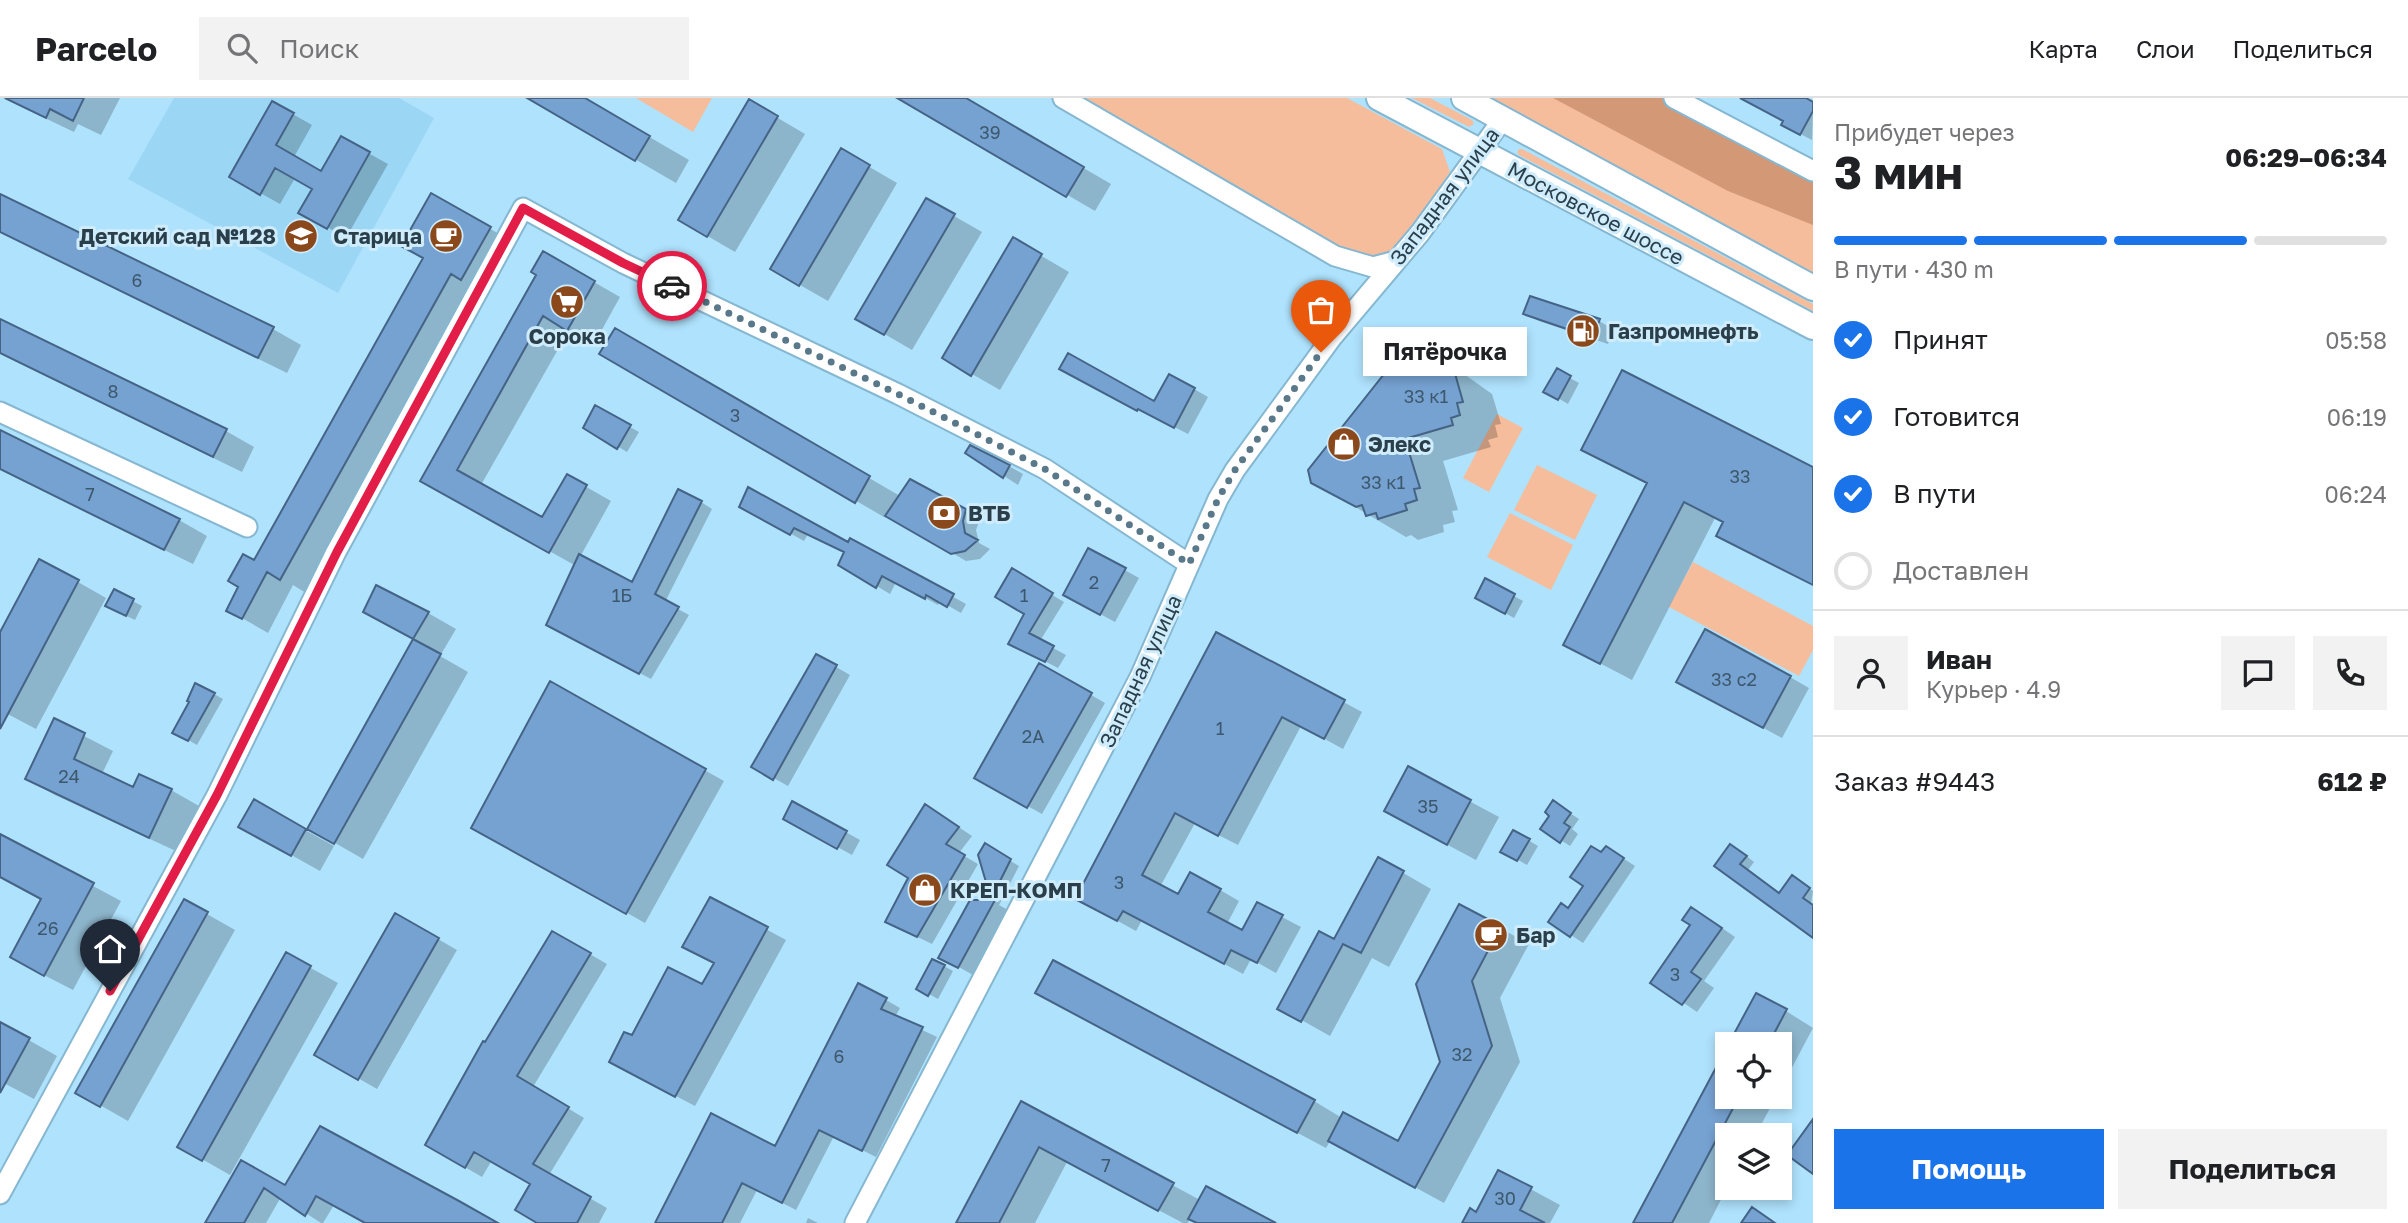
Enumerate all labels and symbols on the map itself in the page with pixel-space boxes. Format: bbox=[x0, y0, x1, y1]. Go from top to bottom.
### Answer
house number: 39 bbox=[979, 121, 1001, 143]
street label: Западная улица bbox=[1384, 122, 1504, 270]
street label: Московское шоссе bbox=[1503, 156, 1689, 270]
school or university icon: Детский сад №128 bbox=[282, 217, 320, 255]
cafe icon: Старица bbox=[427, 217, 465, 255]
place label: Детский сад №128 bbox=[79, 223, 276, 249]
place label: Старица bbox=[333, 223, 422, 249]
courier bbox=[637, 251, 707, 321]
house number: 6 bbox=[132, 269, 142, 291]
pin bbox=[1291, 280, 1351, 352]
supermarket icon: Сорока bbox=[548, 283, 586, 321]
fuel station icon: Газпромнефть bbox=[1564, 312, 1602, 350]
place label: Газпромнефть bbox=[1608, 318, 1759, 344]
place label: Сорока bbox=[528, 323, 606, 349]
callout: Пятёрочка bbox=[1363, 328, 1528, 376]
house number: 8 bbox=[108, 380, 118, 402]
house number: 33 к1 bbox=[1404, 385, 1449, 407]
house number: 3 bbox=[730, 404, 740, 426]
shop icon: Элекс bbox=[1325, 425, 1363, 463]
place label: Элекс bbox=[1368, 431, 1431, 457]
house number: 33 bbox=[1729, 465, 1751, 487]
house number: 33 к1 bbox=[1361, 471, 1406, 493]
house number: 7 bbox=[85, 483, 95, 505]
bank icon: ВТБ bbox=[925, 494, 963, 532]
place label: ВТБ bbox=[968, 500, 1011, 526]
house number: 2 bbox=[1089, 571, 1099, 593]
house number: 1Б bbox=[612, 584, 632, 606]
house number: 1 bbox=[1020, 584, 1029, 606]
street label: Западная улица bbox=[1093, 590, 1187, 752]
house number: 33 с2 bbox=[1711, 668, 1757, 690]
house number: 1 bbox=[1216, 717, 1225, 739]
house number: 2А bbox=[1022, 725, 1044, 747]
house number: 24 bbox=[58, 765, 80, 787]
house number: 35 bbox=[1418, 795, 1438, 817]
shop icon: КРЕП-КОМП bbox=[906, 871, 944, 909]
house number: 3 bbox=[1114, 871, 1124, 893]
place label: КРЕП-КОМП bbox=[950, 877, 1082, 903]
cafe icon: Бар bbox=[1472, 916, 1510, 954]
house number: 26 bbox=[37, 917, 59, 939]
pin bbox=[80, 919, 140, 991]
place label: Бар bbox=[1516, 922, 1555, 948]
house number: 3 bbox=[1670, 963, 1680, 985]
house number: 32 bbox=[1452, 1043, 1472, 1065]
house number: 6 bbox=[834, 1045, 844, 1067]
house number: 7 bbox=[1101, 1154, 1111, 1176]
house number: 30 bbox=[1494, 1187, 1516, 1209]

